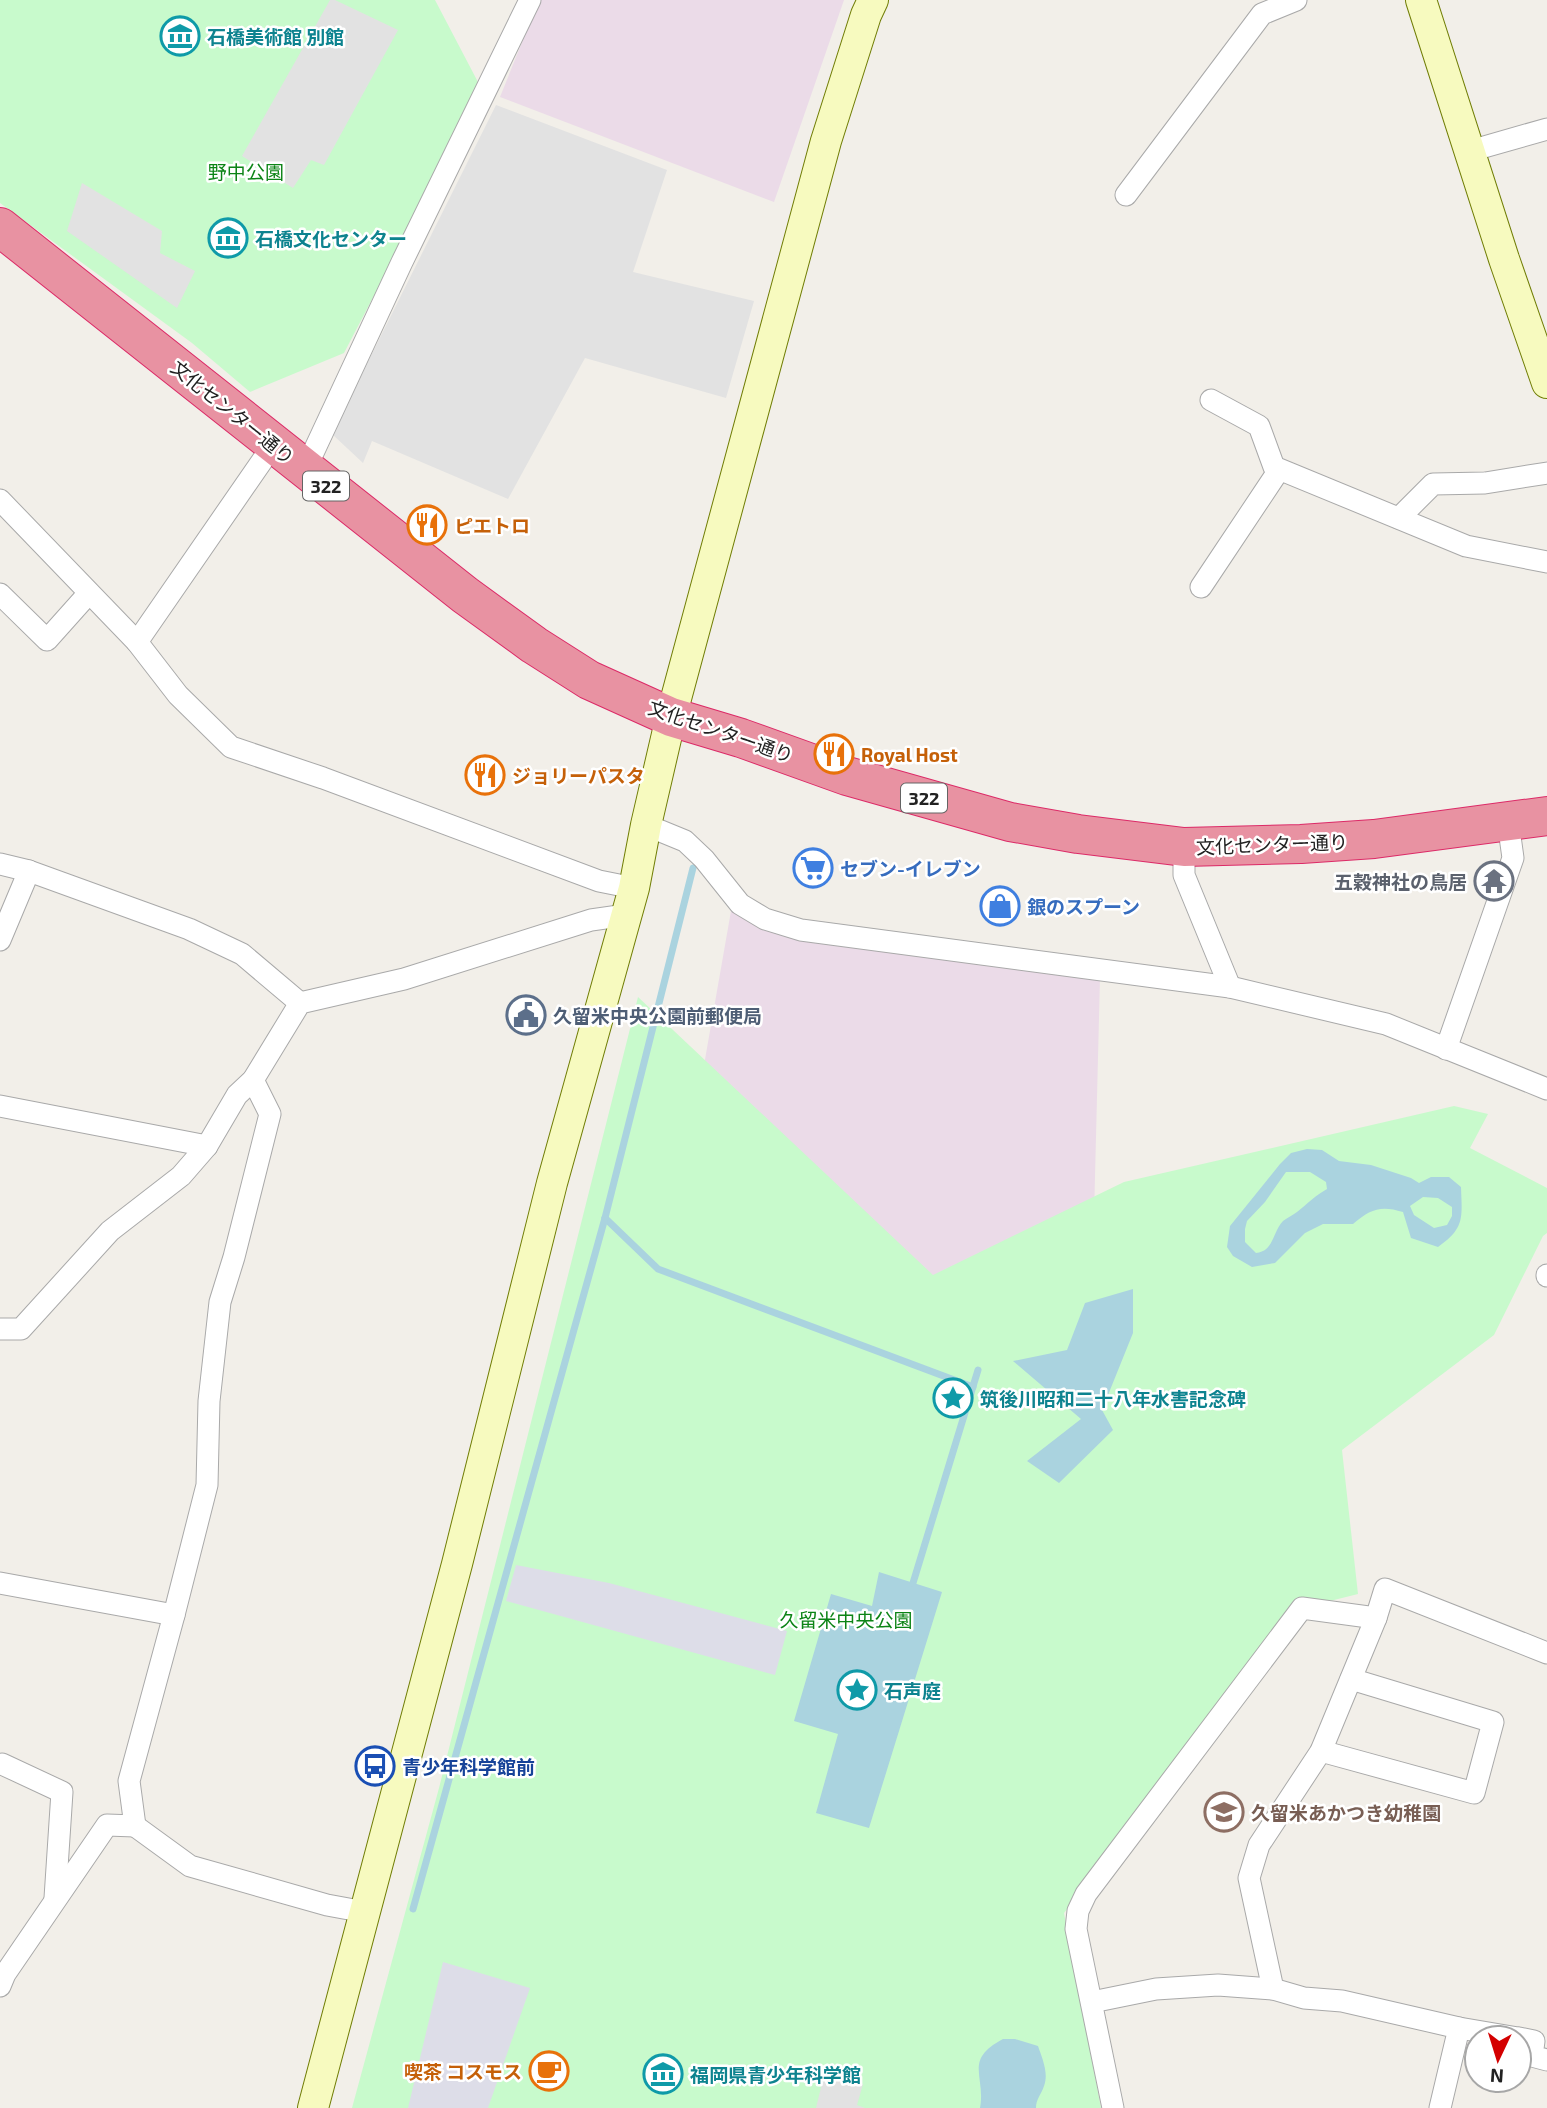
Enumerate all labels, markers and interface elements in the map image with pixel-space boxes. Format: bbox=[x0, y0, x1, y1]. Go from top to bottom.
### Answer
museum icon: 石橋美術館 別館 bbox=[159, 15, 201, 57]
place label: 石橋美術館 別館 bbox=[207, 25, 344, 48]
park label: 野中公園 bbox=[208, 160, 284, 183]
museum icon: 石橋文化センター bbox=[207, 217, 249, 259]
place label: 石橋文化センター bbox=[255, 227, 407, 250]
street label: 文化センター通り bbox=[167, 355, 299, 469]
road number: 322 bbox=[303, 472, 349, 500]
restaurant icon: ピエトロ bbox=[406, 504, 448, 546]
place label: ピエトロ bbox=[454, 514, 530, 537]
street label: 文化センター通り bbox=[645, 695, 797, 767]
restaurant icon: Royal Host bbox=[813, 733, 855, 775]
place label: Royal Host bbox=[861, 743, 958, 767]
restaurant icon: ジョリーパスタ bbox=[464, 754, 506, 796]
place label: ジョリーパスタ bbox=[512, 764, 645, 787]
road number: 322 bbox=[901, 784, 947, 812]
street label: 文化センター通り bbox=[1196, 830, 1348, 858]
supermarket icon: セブン-イレブン bbox=[792, 847, 834, 889]
place label: セブン-イレブン bbox=[840, 857, 981, 880]
temple icon: 五穀神社の鳥居 bbox=[1473, 860, 1515, 902]
place label: 五穀神社の鳥居 bbox=[1334, 870, 1467, 893]
shop icon: 銀のスプーン bbox=[979, 885, 1021, 927]
place label: 銀のスプーン bbox=[1027, 895, 1140, 918]
public building icon: 久留米中央公園前郵便局 bbox=[505, 994, 547, 1036]
place label: 久留米中央公園前郵便局 bbox=[553, 1004, 762, 1027]
place icon: 筑後川昭和二十八年水害記念碑 bbox=[932, 1377, 974, 1419]
place label: 筑後川昭和二十八年水害記念碑 bbox=[980, 1387, 1246, 1410]
park label: 久留米中央公園 bbox=[779, 1608, 913, 1631]
place icon: 石声庭 bbox=[836, 1669, 878, 1711]
place label: 石声庭 bbox=[884, 1679, 941, 1702]
bus stop icon: 青少年科学館前 bbox=[354, 1745, 396, 1787]
place label: 青少年科学館前 bbox=[402, 1755, 535, 1778]
school or university icon: 久留米あかつき幼稚園 bbox=[1203, 1791, 1245, 1833]
place label: 久留米あかつき幼稚園 bbox=[1251, 1801, 1441, 1824]
north arrow bbox=[1463, 2024, 1533, 2094]
cafe icon: 喫茶 コスモス bbox=[528, 2050, 570, 2092]
museum icon: 福岡県青少年科学館 bbox=[642, 2053, 684, 2095]
place label: 喫茶 コスモス bbox=[404, 2060, 522, 2083]
place label: 福岡県青少年科学館 bbox=[690, 2063, 861, 2086]
text: N bbox=[1489, 2065, 1504, 2088]

